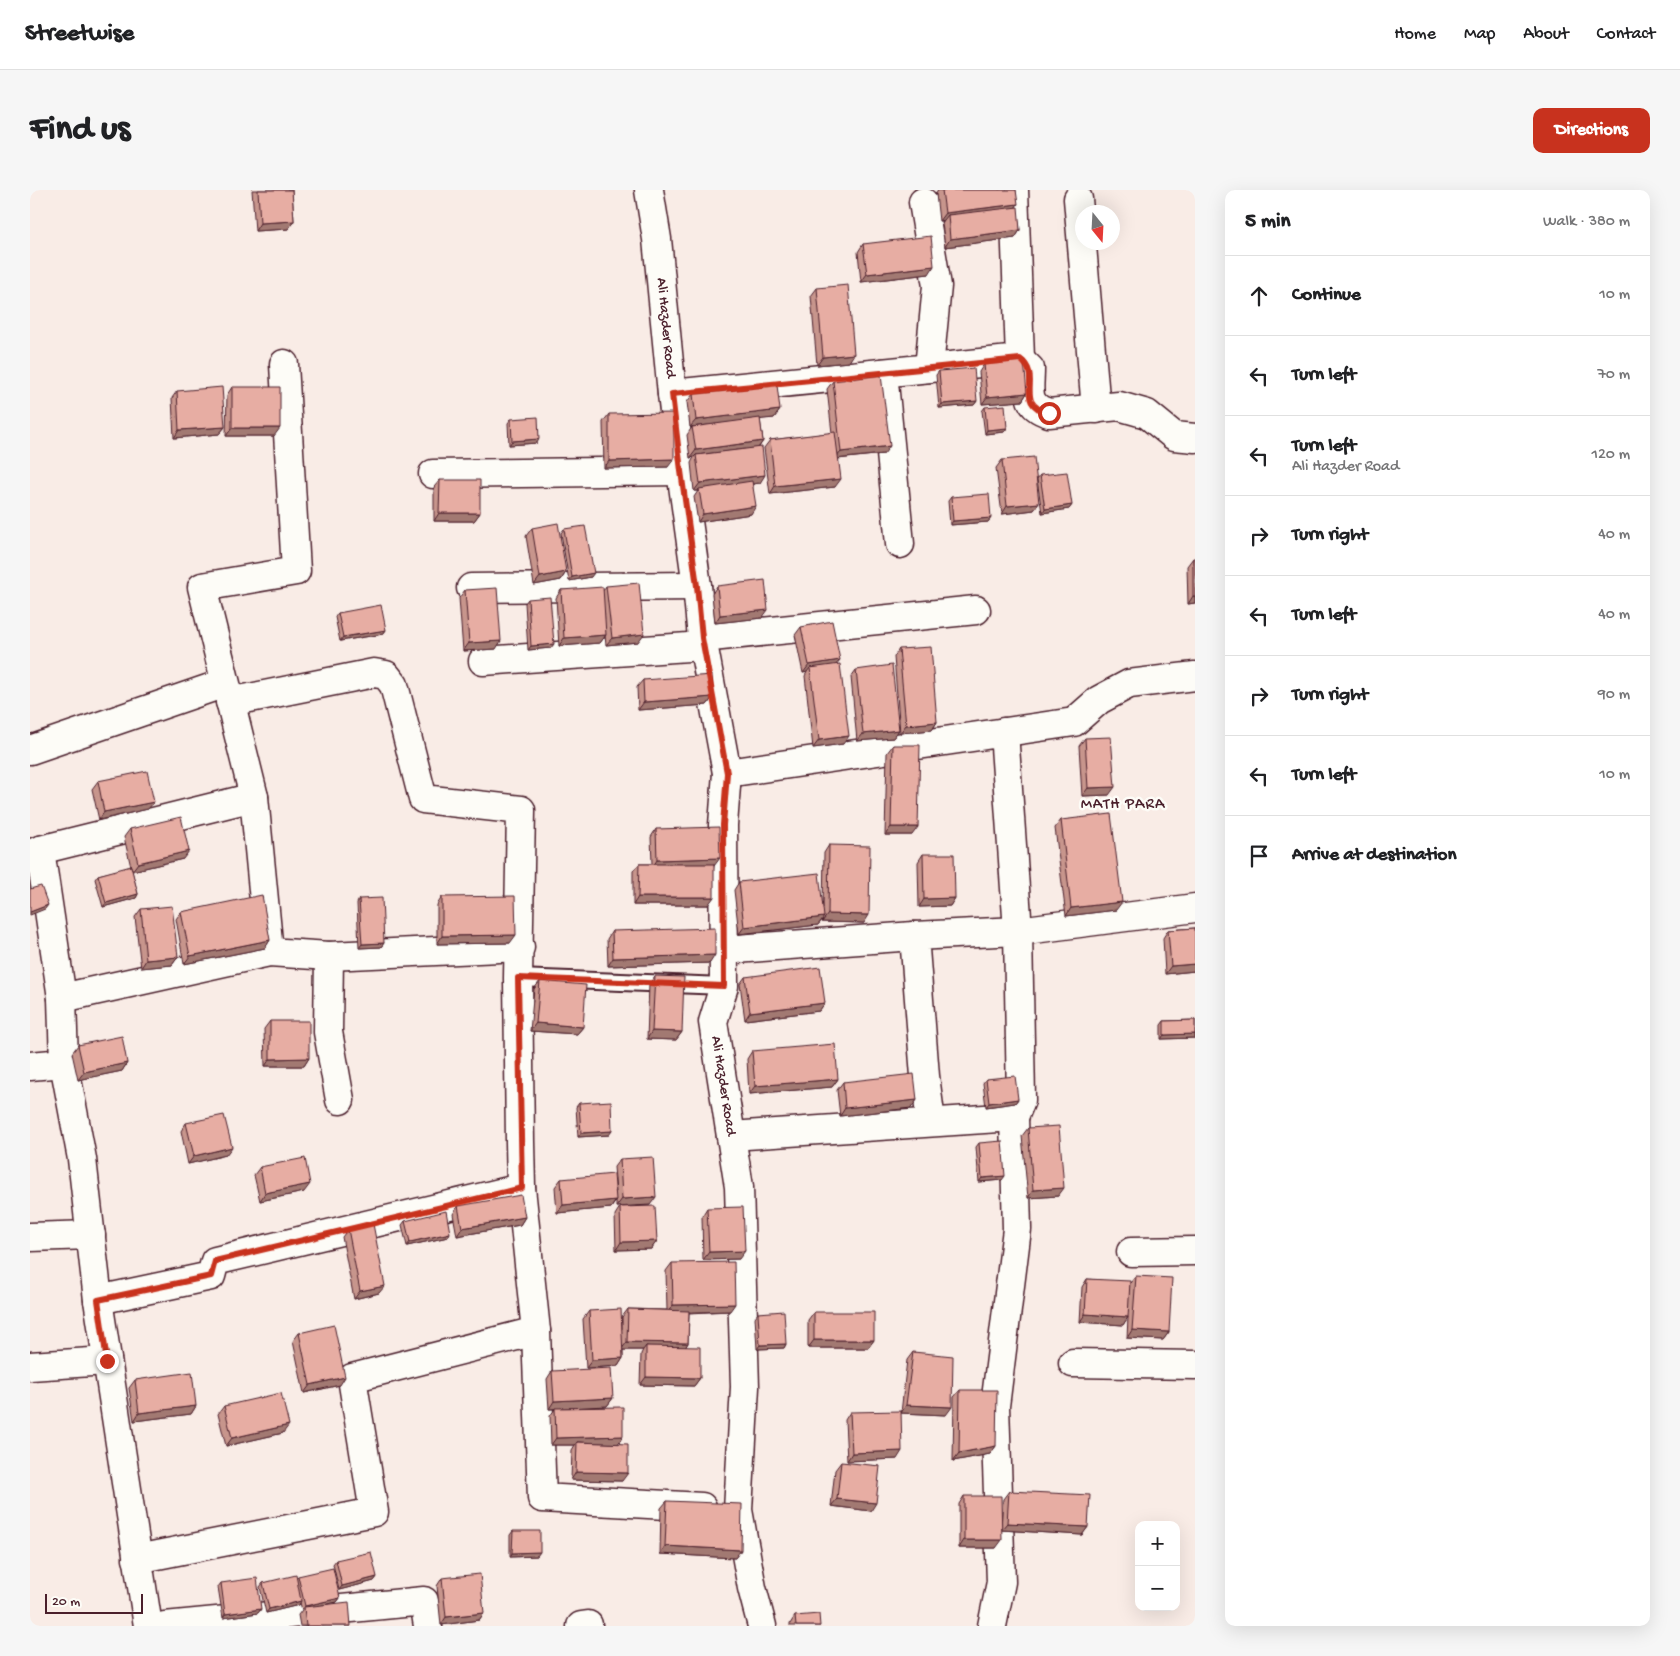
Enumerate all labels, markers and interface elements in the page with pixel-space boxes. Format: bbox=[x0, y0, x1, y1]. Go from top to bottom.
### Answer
text: Streetwise bbox=[25, 20, 134, 49]
text: Home bbox=[1394, 24, 1436, 45]
text: Map bbox=[1464, 24, 1495, 45]
text: About bbox=[1523, 24, 1569, 45]
text: Contact bbox=[1597, 24, 1655, 45]
button: Directions bbox=[1533, 108, 1650, 153]
text: Find us bbox=[30, 110, 130, 151]
north arrow bbox=[1075, 205, 1120, 250]
text: 5 min bbox=[1245, 210, 1290, 235]
text: Walk · 380 m bbox=[1543, 213, 1630, 232]
street label: Ali Hazder Road bbox=[652, 277, 680, 380]
icon: ahead bbox=[1245, 282, 1273, 310]
text: Continue bbox=[1292, 284, 1361, 307]
text: 10 m bbox=[1599, 286, 1630, 305]
icon: left bbox=[1245, 362, 1273, 390]
text: Turn left bbox=[1292, 364, 1356, 387]
text: 70 m bbox=[1597, 366, 1630, 385]
route start bbox=[1038, 402, 1061, 425]
text: Turn left bbox=[1292, 435, 1356, 458]
icon: left bbox=[1245, 442, 1273, 470]
text: 120 m bbox=[1591, 446, 1630, 465]
text: Ali Hazder Road bbox=[1292, 458, 1399, 477]
icon: right bbox=[1245, 522, 1273, 550]
text: Turn right bbox=[1292, 524, 1368, 547]
text: 40 m bbox=[1598, 526, 1630, 545]
icon: left bbox=[1245, 602, 1273, 630]
text: Turn left bbox=[1292, 604, 1356, 627]
text: 40 m bbox=[1598, 606, 1630, 625]
icon: right bbox=[1245, 682, 1273, 710]
text: Turn right bbox=[1292, 684, 1368, 707]
text: 90 m bbox=[1598, 686, 1630, 705]
icon: left bbox=[1245, 762, 1273, 790]
text: Turn left bbox=[1292, 764, 1356, 787]
text: 10 m bbox=[1599, 766, 1630, 785]
district label: MATH PARA bbox=[1081, 796, 1166, 815]
icon: arrive bbox=[1245, 842, 1273, 870]
text: Arrive at destination bbox=[1292, 844, 1456, 867]
street label: Ali Hazder Road bbox=[706, 1035, 740, 1138]
route end bbox=[96, 1350, 119, 1373]
map controls bbox=[1135, 1521, 1180, 1611]
button: + bbox=[1135, 1521, 1180, 1566]
button: − bbox=[1135, 1566, 1180, 1611]
scale bar bbox=[45, 1591, 142, 1614]
text: 20 m bbox=[52, 1594, 80, 1611]

